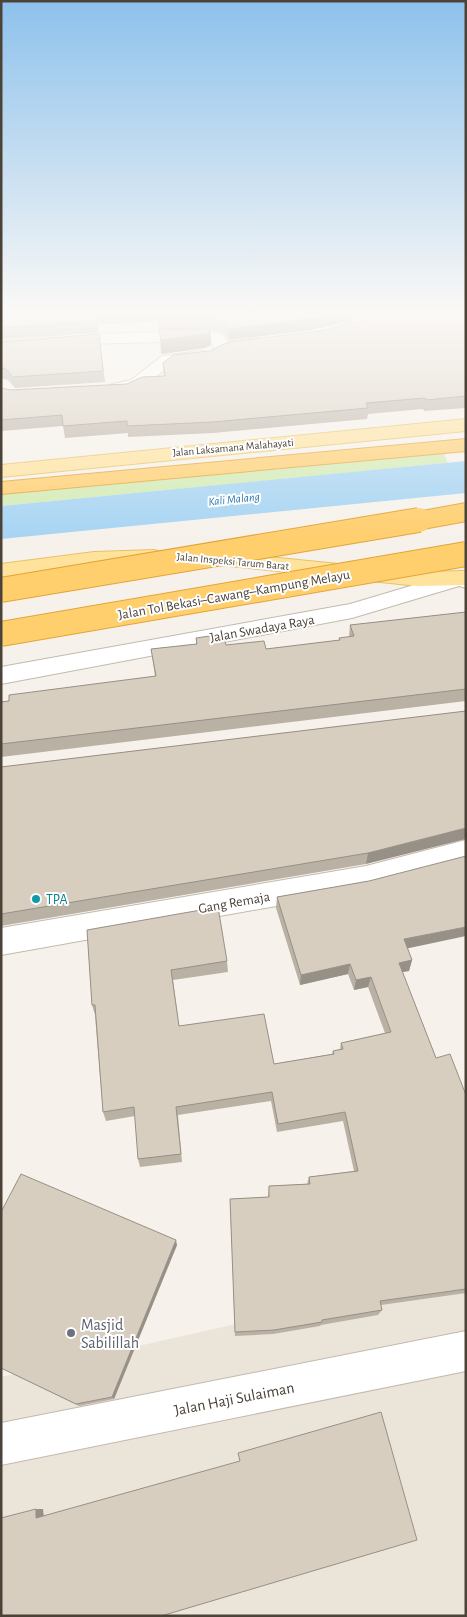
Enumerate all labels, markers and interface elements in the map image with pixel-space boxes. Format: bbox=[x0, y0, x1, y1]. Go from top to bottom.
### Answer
street label: Jalan Laksamana Malahayati bbox=[172, 437, 294, 458]
water label: Kali Malang bbox=[208, 490, 260, 508]
street label: Jalan Inspeksi Tarum Barat bbox=[176, 551, 290, 572]
street label: Jalan Tol Bekasi–Cawang–Kampung Melayu bbox=[117, 568, 351, 622]
street label: Jalan Swadaya Raya bbox=[209, 613, 316, 645]
street label: Gang Remaja bbox=[197, 890, 272, 916]
marker: TPA bbox=[30, 893, 42, 905]
place label: TPA bbox=[46, 893, 68, 907]
place label: Masjid Sabilillah bbox=[81, 1317, 139, 1351]
marker: Masjid Sabilillah bbox=[65, 1327, 77, 1339]
street label: Jalan Haji Sulaiman bbox=[173, 1379, 296, 1419]

